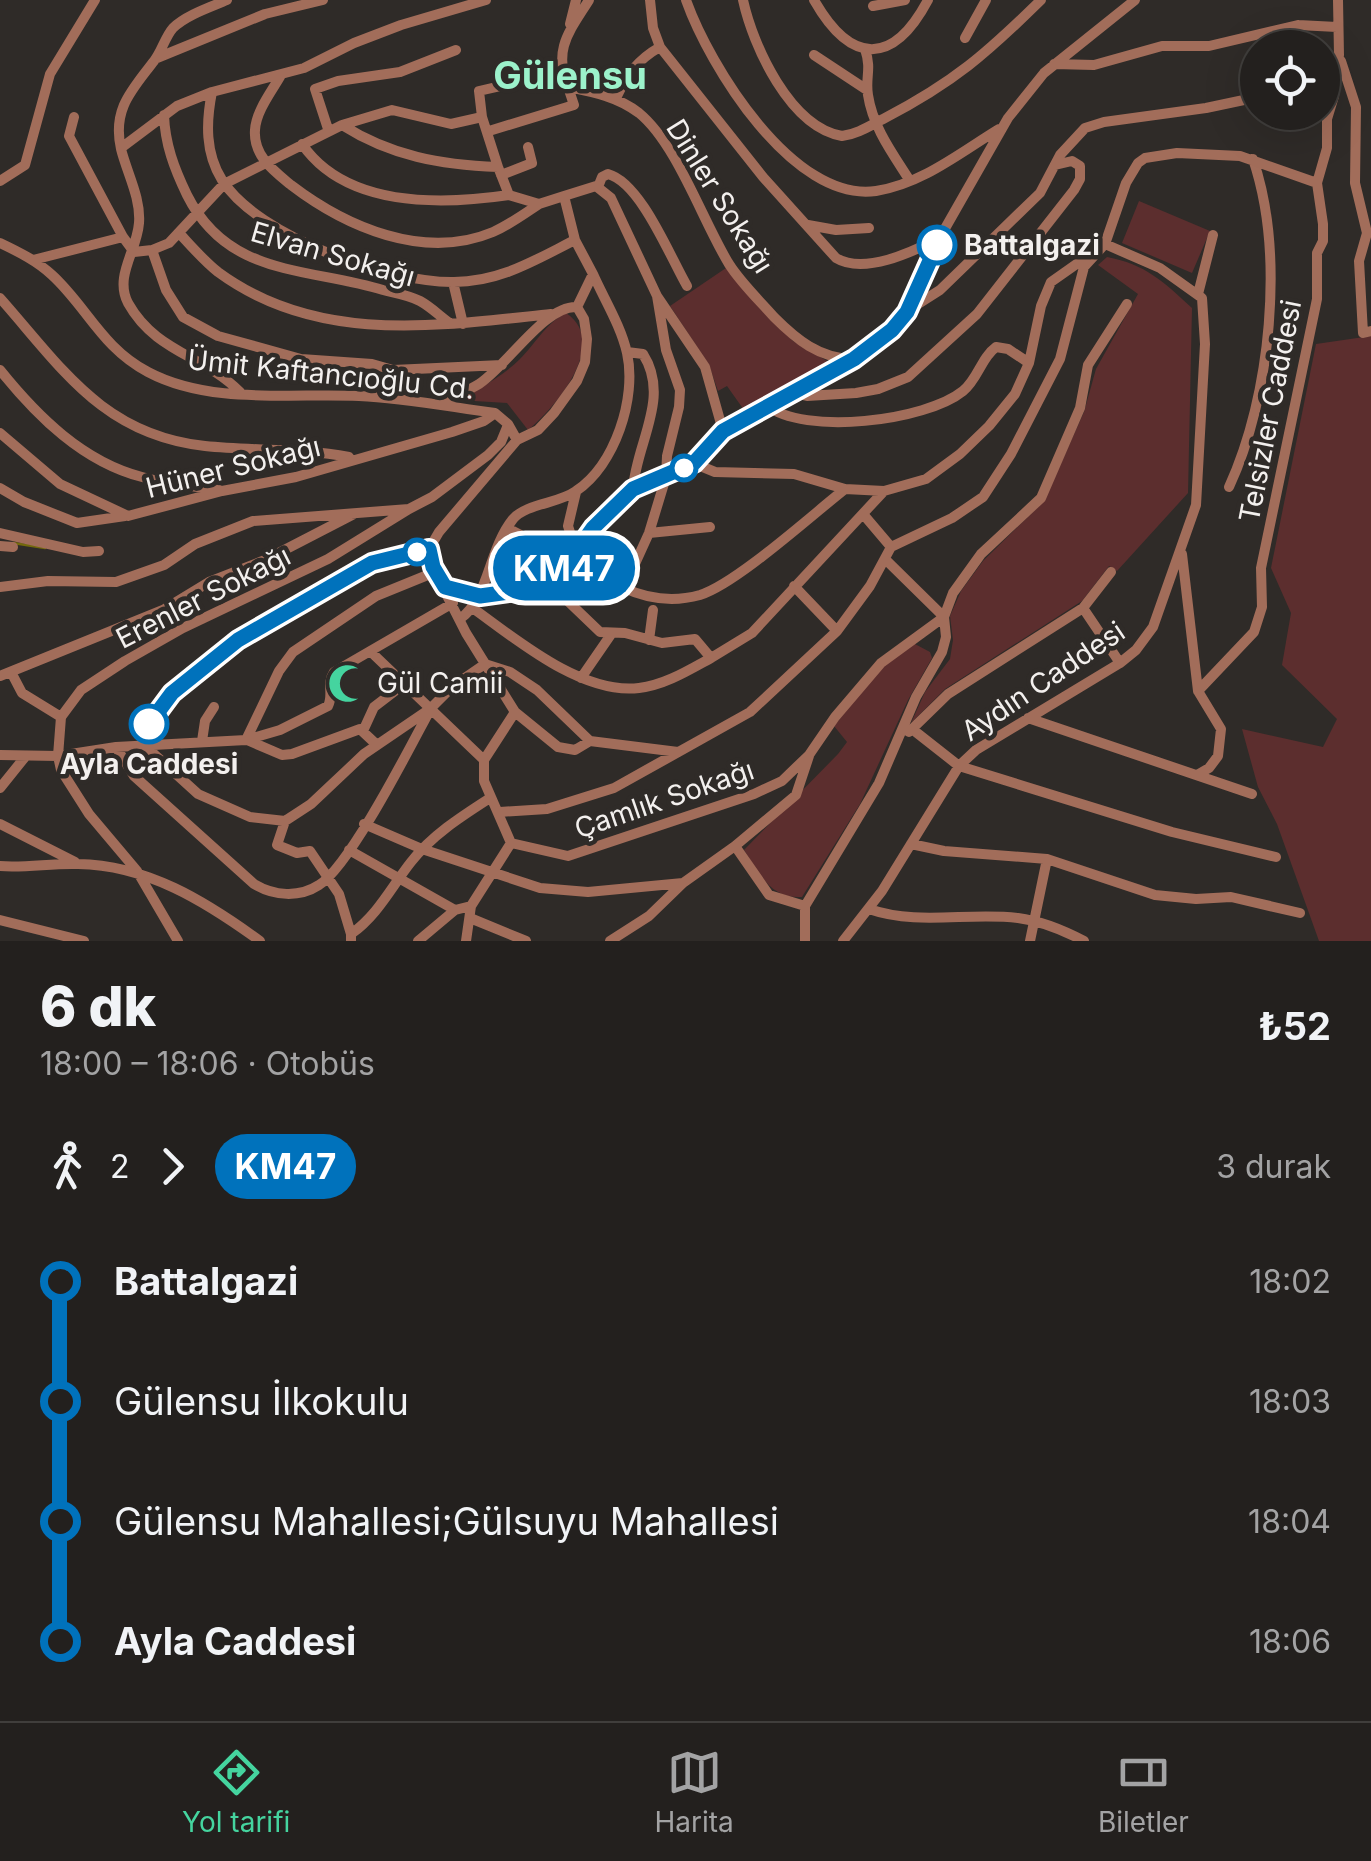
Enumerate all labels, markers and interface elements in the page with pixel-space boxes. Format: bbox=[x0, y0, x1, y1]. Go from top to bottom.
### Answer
map controls bbox=[1240, 30, 1340, 130]
button: locate bbox=[1240, 30, 1340, 130]
district label: Gülensu bbox=[493, 52, 647, 98]
street label: Dinler Sokağı bbox=[659, 113, 781, 279]
street label: Elvan Sokağı bbox=[247, 214, 419, 294]
marker: Battalgazi bbox=[918, 226, 956, 264]
place label: Battalgazi bbox=[964, 228, 1100, 262]
street label: Telsizler Caddesi bbox=[1232, 297, 1308, 525]
street label: Ümit Kaftancıoğlu Cd. bbox=[186, 342, 476, 406]
street label: Hüner Sokağı bbox=[142, 429, 324, 505]
unlabelled marker bbox=[671, 455, 697, 481]
line badge: KM47 bbox=[494, 536, 634, 600]
street label: Erenler Sokağı bbox=[110, 538, 296, 656]
unlabelled marker bbox=[404, 539, 430, 565]
text: KM47 bbox=[513, 547, 615, 589]
street label: Aydın Caddesi bbox=[955, 614, 1131, 748]
mosque icon: Gül Camii bbox=[326, 662, 368, 704]
place label: Gül Camii bbox=[377, 666, 503, 700]
marker: Ayla Caddesi bbox=[130, 705, 168, 743]
place label: Ayla Caddesi bbox=[60, 747, 238, 781]
street label: Çamlık Sokağı bbox=[570, 752, 758, 846]
text: 6 dk bbox=[40, 973, 156, 1039]
text: ₺52 bbox=[1258, 1003, 1331, 1049]
text: 18:00 – 18:06 · Otobüs bbox=[40, 1044, 375, 1083]
icon: walk bbox=[40, 1139, 95, 1194]
icon: forward bbox=[145, 1139, 200, 1194]
text: KM47 bbox=[235, 1145, 336, 1187]
text: 2 bbox=[110, 1147, 130, 1186]
text: 3 durak bbox=[1216, 1147, 1331, 1186]
text: Battalgazi bbox=[114, 1258, 298, 1304]
text: 18:02 bbox=[1249, 1262, 1331, 1301]
text: Gülensu İlkokulu bbox=[114, 1378, 409, 1424]
text: 18:03 bbox=[1249, 1382, 1331, 1421]
text: Gülensu Mahallesi;Gülsuyu Mahallesi bbox=[114, 1498, 779, 1544]
text: 18:04 bbox=[1248, 1502, 1331, 1541]
text: Ayla Caddesi bbox=[114, 1618, 356, 1664]
text: 18:06 bbox=[1249, 1622, 1331, 1661]
tab: Yol tarifi bbox=[182, 1745, 290, 1839]
tab: Harita bbox=[654, 1745, 734, 1839]
tab: Biletler bbox=[1098, 1745, 1189, 1839]

